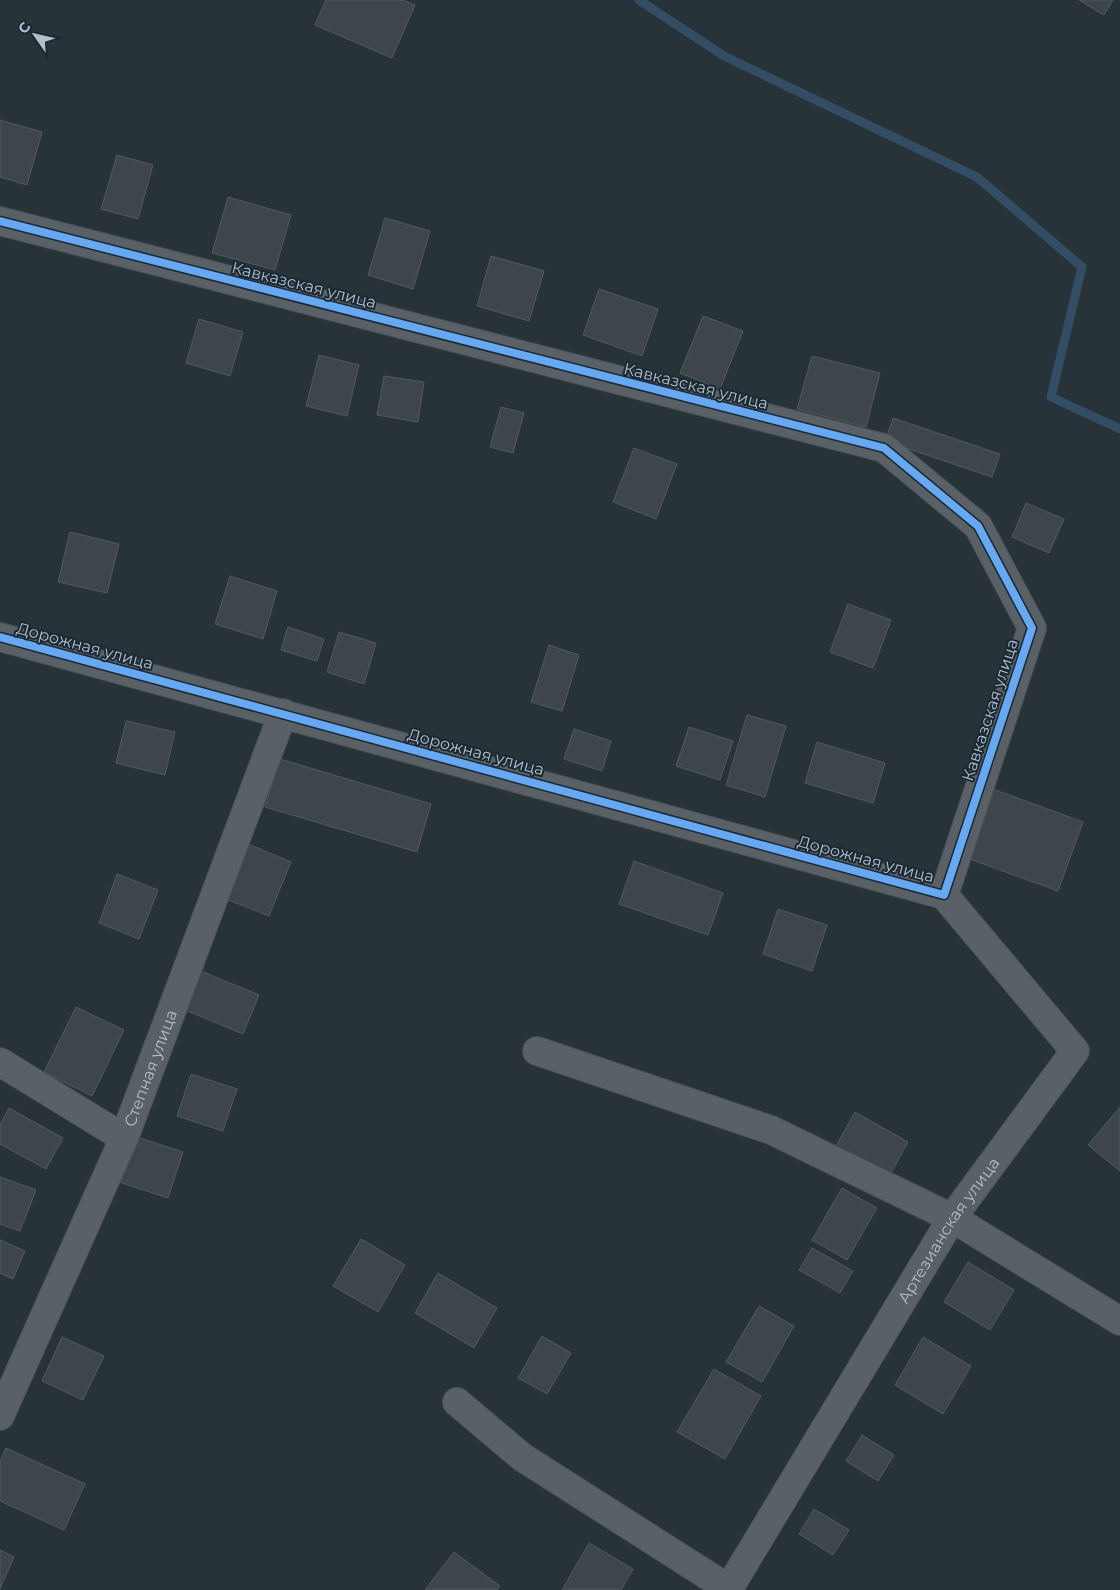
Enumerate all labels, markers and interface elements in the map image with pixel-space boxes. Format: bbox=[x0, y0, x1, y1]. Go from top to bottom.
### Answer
north arrow bbox=[10, 10, 60, 60]
text: С bbox=[14, 18, 35, 37]
street label: Кавказская улица bbox=[230, 258, 378, 312]
street label: Кавказская улица bbox=[622, 359, 770, 413]
street label: Дорожная улица bbox=[15, 619, 155, 673]
street label: Кавказская улица bbox=[958, 637, 1022, 783]
street label: Дорожная улица bbox=[406, 725, 546, 779]
street label: Дорожная улица bbox=[796, 832, 936, 886]
street label: Степная улица bbox=[120, 1007, 181, 1129]
street label: Артезианская улица bbox=[894, 1153, 1003, 1307]

